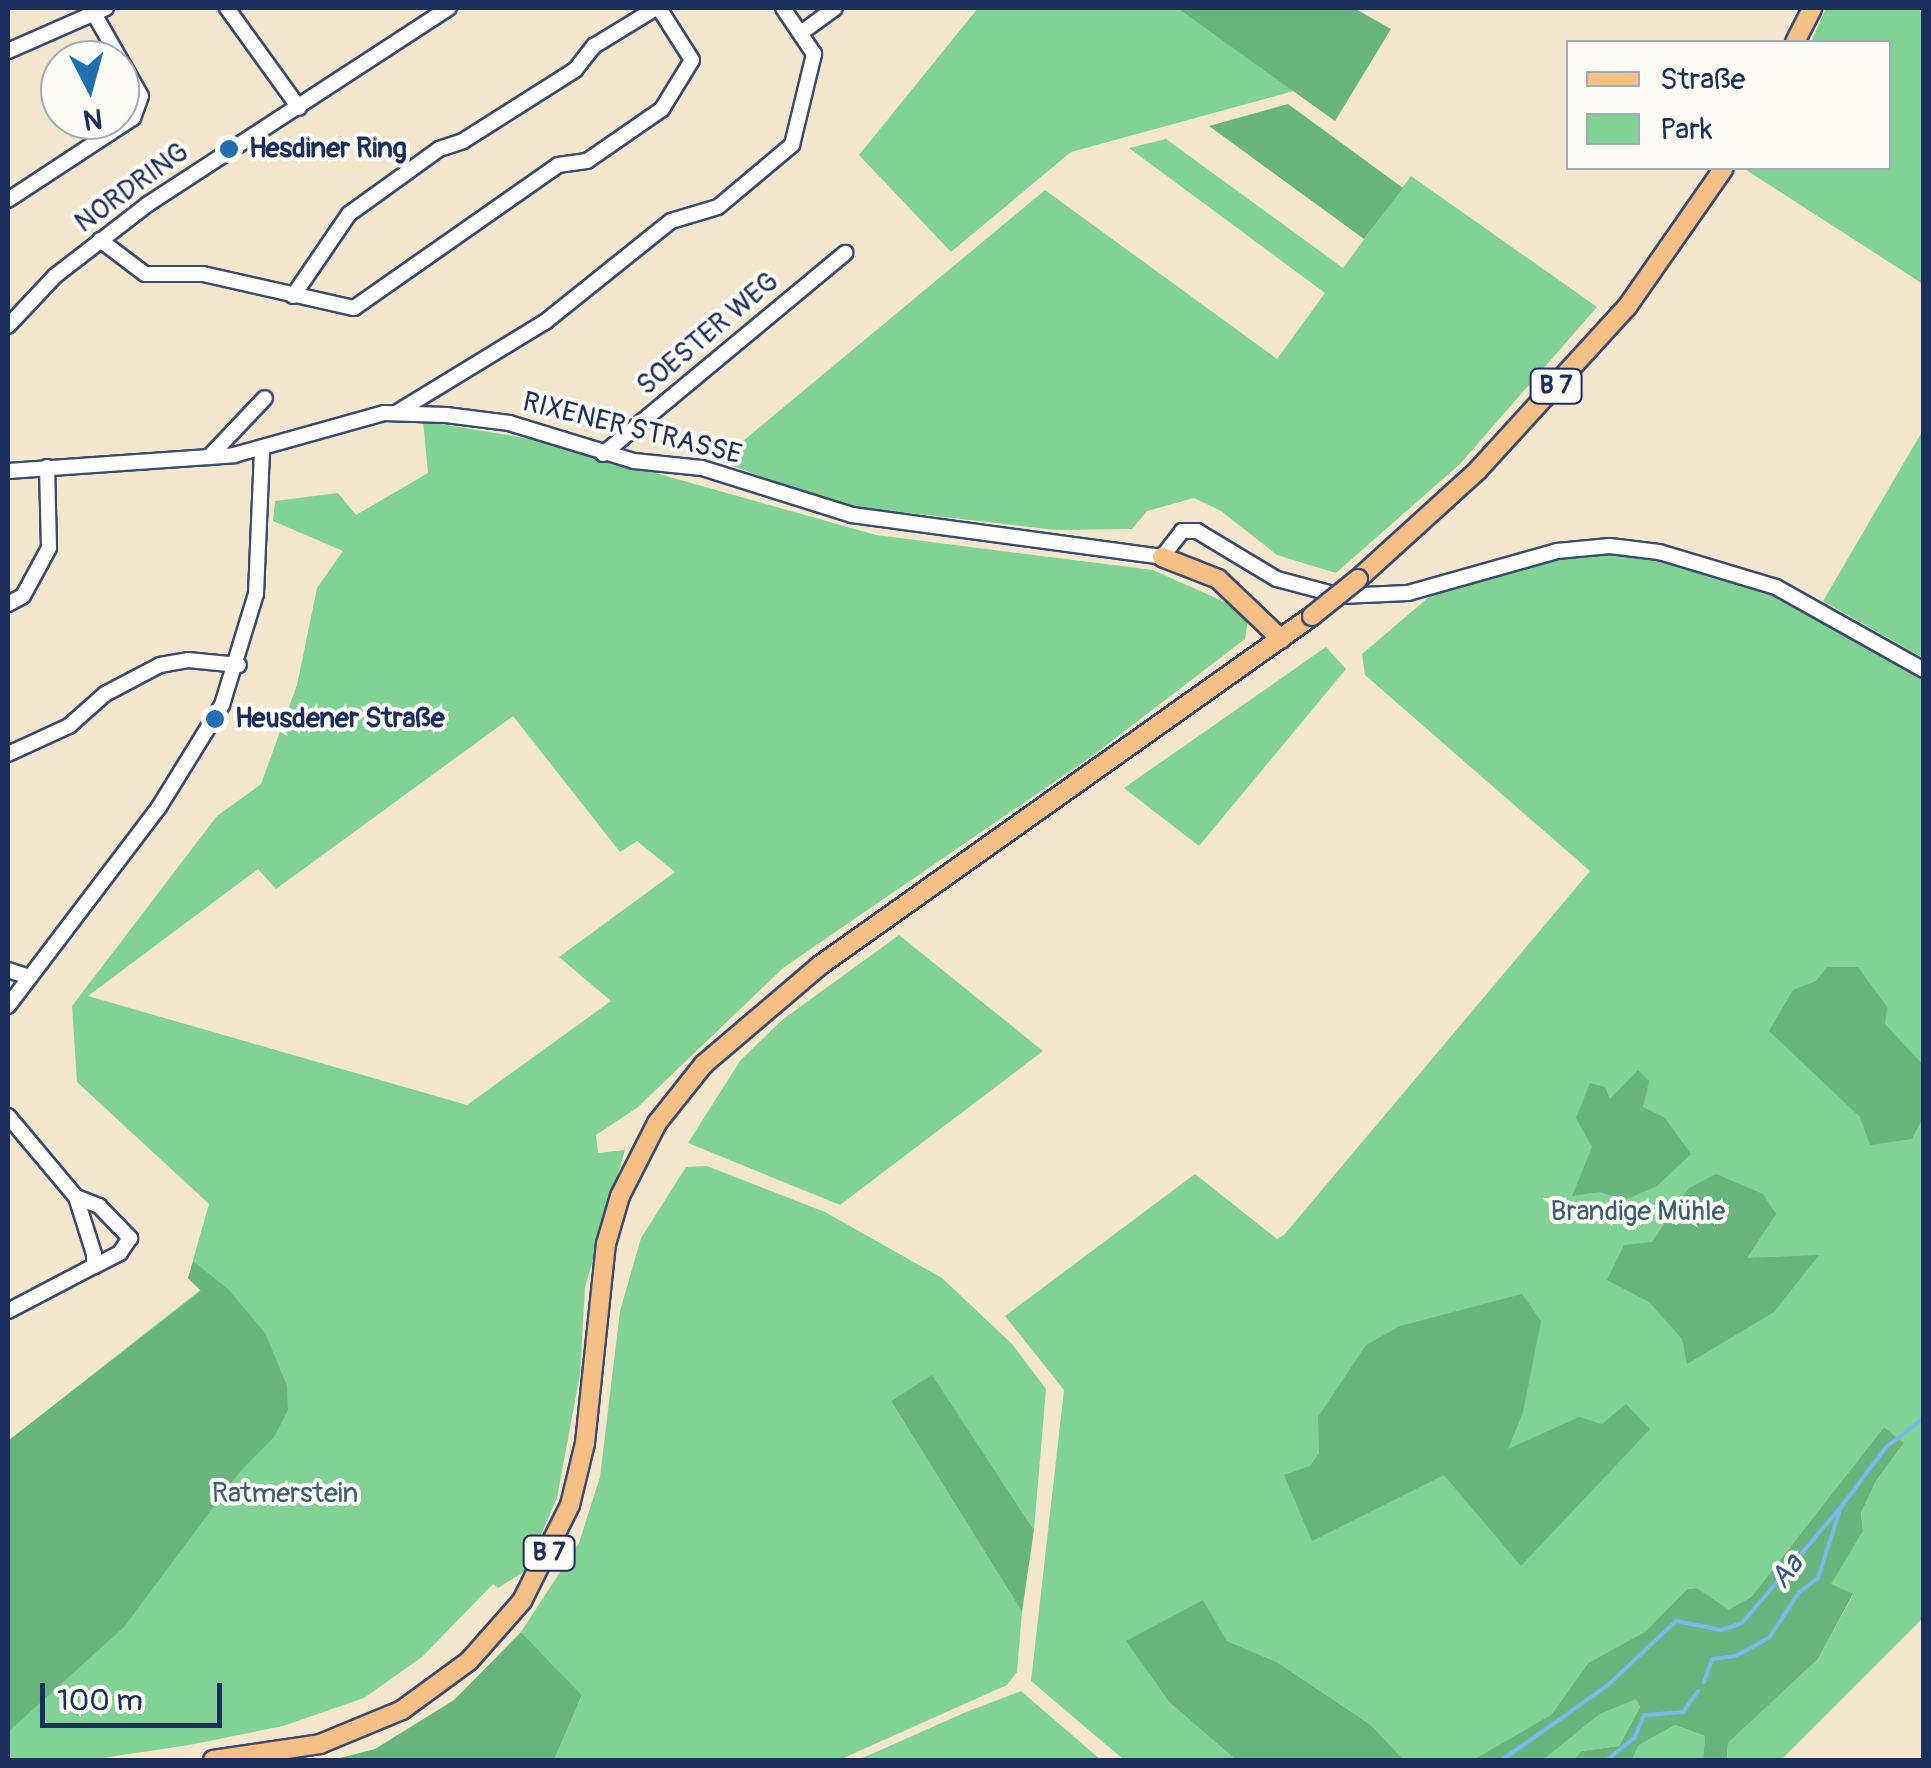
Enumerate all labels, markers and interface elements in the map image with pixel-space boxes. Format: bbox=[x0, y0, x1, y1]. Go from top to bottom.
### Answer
north arrow bbox=[40, 40, 140, 140]
legend bbox=[1566, 40, 1891, 170]
text: Straße bbox=[1660, 61, 1745, 98]
text: N bbox=[82, 100, 104, 137]
text: Park bbox=[1660, 111, 1713, 148]
place label: Hesdiner Ring bbox=[249, 132, 407, 166]
street label: NORDRING bbox=[69, 136, 195, 240]
marker: Hesdiner Ring bbox=[218, 138, 240, 160]
street label: SOESTER WEG bbox=[630, 265, 786, 403]
road number: B 7 bbox=[1528, 366, 1584, 406]
street label: RIXENER STRASSE bbox=[519, 386, 745, 472]
place label: Heusdener Straße bbox=[235, 702, 445, 736]
marker: Heusdener Straße bbox=[204, 708, 226, 730]
park label: Brandige Mühle bbox=[1551, 1195, 1725, 1229]
park label: Ratmerstein bbox=[212, 1477, 358, 1511]
road number: B 7 bbox=[522, 1533, 576, 1573]
water label: Aa bbox=[1763, 1548, 1811, 1596]
scale bar bbox=[45, 1663, 228, 1725]
text: 100 m bbox=[57, 1682, 143, 1719]

